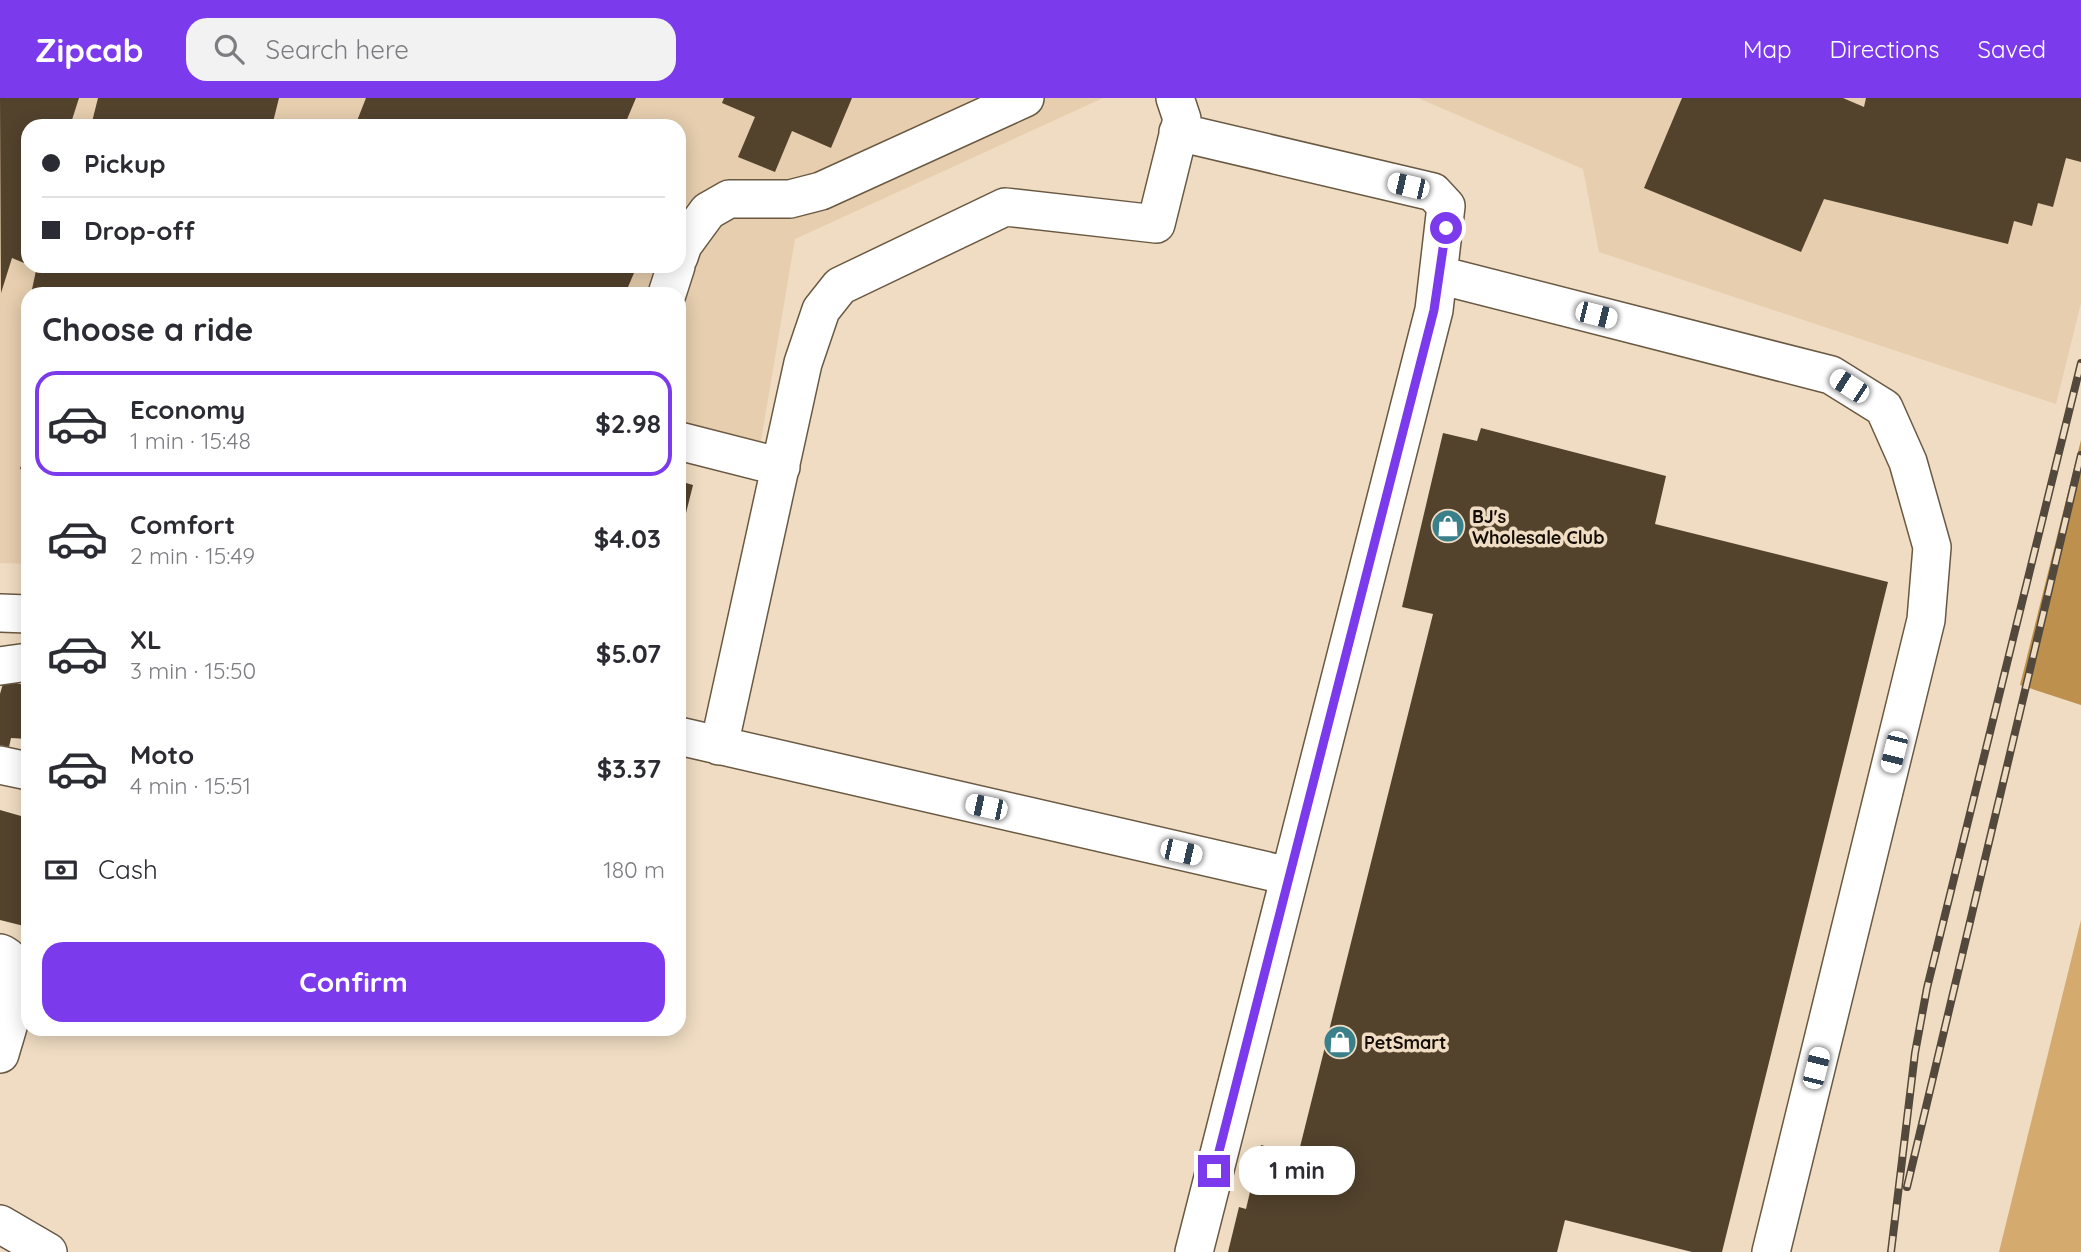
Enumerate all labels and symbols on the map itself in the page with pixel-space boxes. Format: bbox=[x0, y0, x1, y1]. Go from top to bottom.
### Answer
car bbox=[1386, 171, 1431, 201]
route start bbox=[1430, 212, 1462, 244]
car bbox=[1574, 300, 1619, 330]
car bbox=[1826, 366, 1873, 406]
place label: BJ's Wholesale Club bbox=[1472, 505, 1604, 549]
shop icon: BJ's Wholesale Club bbox=[1429, 507, 1467, 545]
car bbox=[1879, 729, 1910, 775]
car bbox=[964, 792, 1009, 822]
car bbox=[1159, 837, 1204, 867]
shop icon: PetSmart bbox=[1321, 1023, 1359, 1061]
place label: PetSmart bbox=[1364, 1031, 1446, 1054]
car bbox=[1801, 1045, 1832, 1091]
callout: 1 min bbox=[1238, 1146, 1354, 1196]
route end bbox=[1198, 1155, 1230, 1187]

